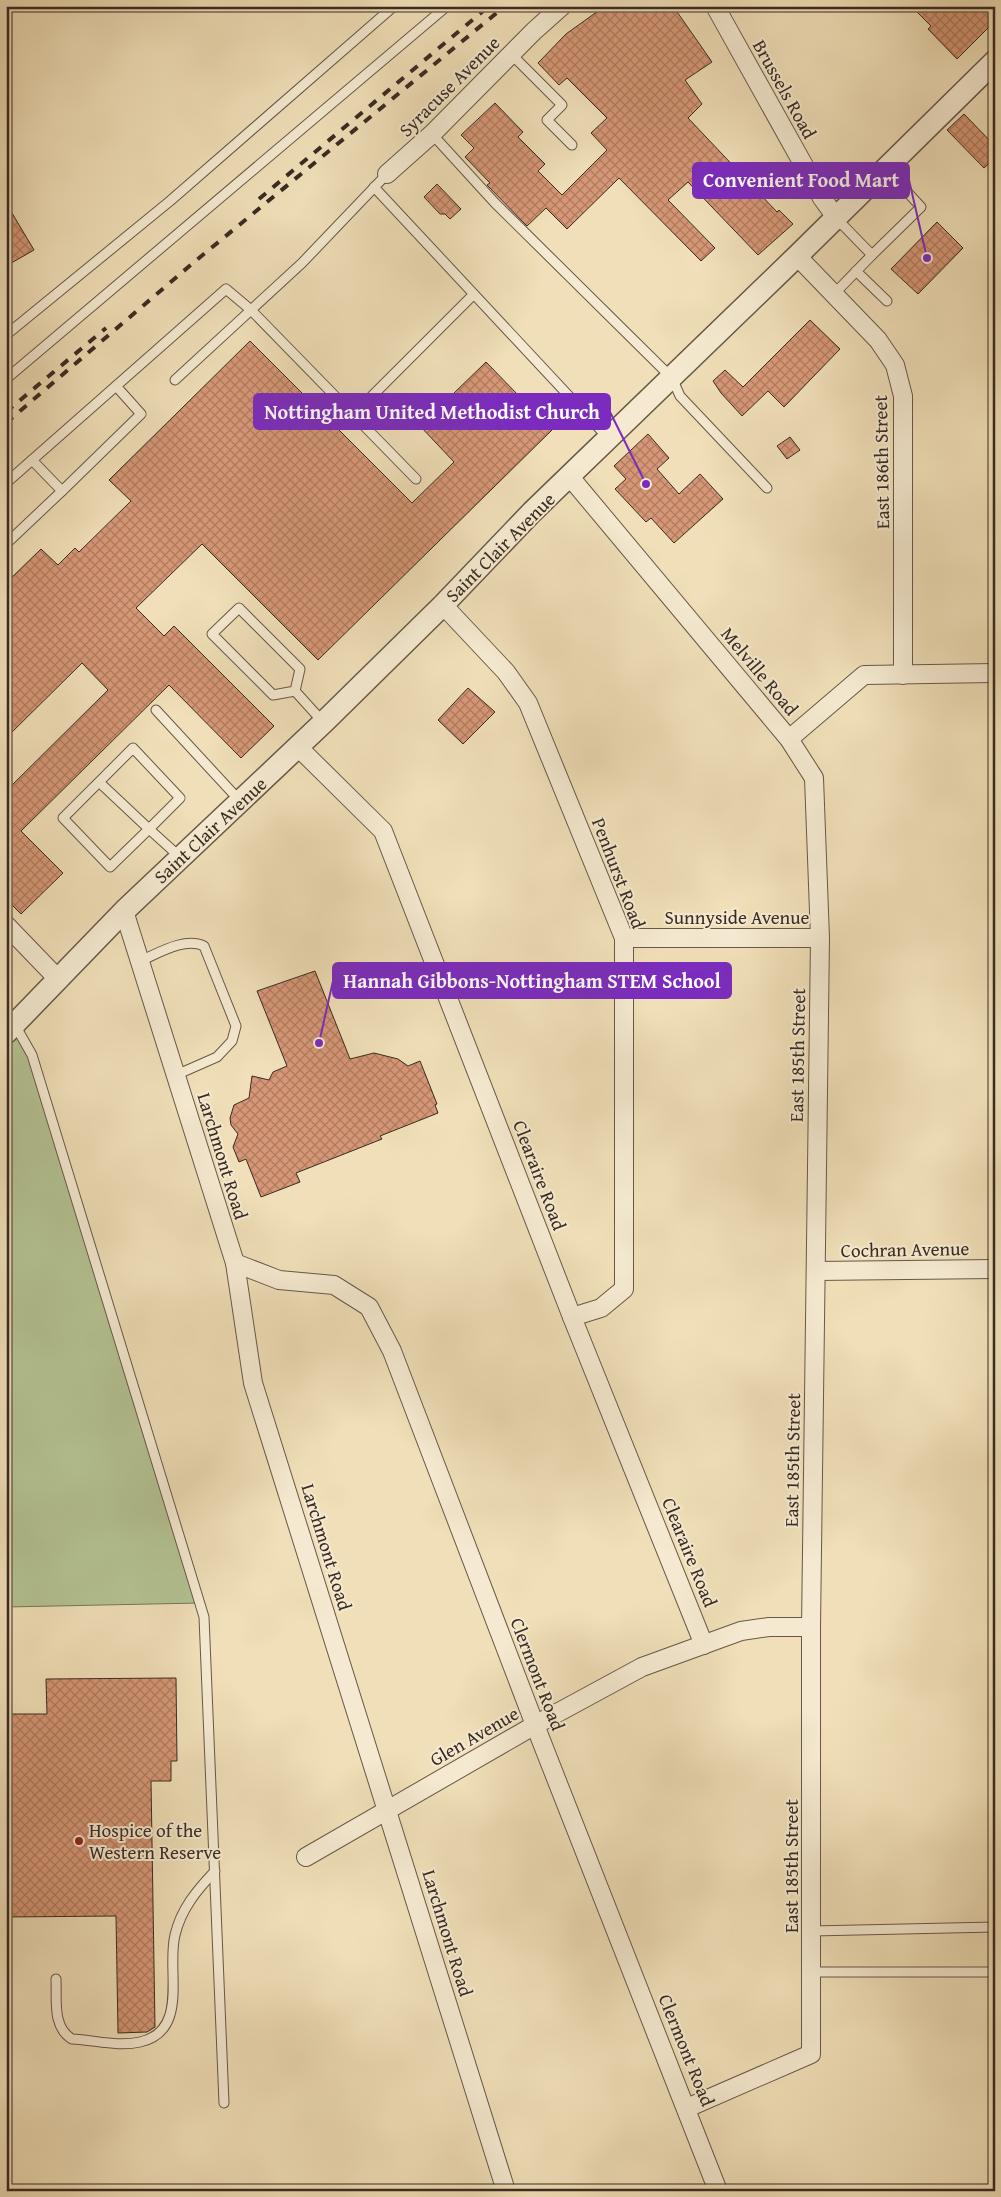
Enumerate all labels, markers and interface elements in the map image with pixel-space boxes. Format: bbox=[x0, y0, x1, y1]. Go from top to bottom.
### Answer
street label: Syracuse Avenue bbox=[392, 29, 506, 143]
street label: Brussels Road bbox=[746, 34, 824, 145]
callout: Convenient Food Mart bbox=[693, 163, 909, 198]
text: Convenient Food Mart bbox=[703, 165, 899, 194]
callout: Nottingham United Methodist Church bbox=[254, 394, 610, 429]
street label: East 186th Street bbox=[866, 394, 896, 529]
text: Nottingham United Methodist Church bbox=[264, 397, 600, 426]
street label: Saint Clair Avenue bbox=[439, 486, 561, 608]
street label: Melville Road bbox=[715, 621, 806, 722]
street label: Saint Clair Avenue bbox=[147, 770, 273, 890]
street label: Penhurst Road bbox=[585, 813, 653, 933]
street label: Sunnyside Avenue bbox=[665, 903, 810, 931]
callout: Hannah Gibbons-Nottingham STEM School bbox=[333, 963, 731, 998]
text: Hannah Gibbons-Nottingham STEM School bbox=[343, 966, 721, 995]
street label: East 185th Street bbox=[782, 987, 812, 1122]
street label: Larchmont Road bbox=[190, 1089, 256, 1224]
street label: Clearaire Road bbox=[506, 1116, 574, 1235]
street label: Cochran Avenue bbox=[840, 1234, 970, 1264]
street label: East 185th Street bbox=[777, 1392, 807, 1527]
street label: Larchmont Road bbox=[294, 1480, 360, 1615]
street label: Clearaire Road bbox=[655, 1493, 725, 1612]
street label: Clermont Road bbox=[504, 1613, 573, 1735]
street label: Glen Avenue bbox=[424, 1699, 524, 1773]
street label: East 185th Street bbox=[777, 1799, 805, 1933]
place label: Hospice of the Western Reserve bbox=[89, 1816, 221, 1866]
marker: Hospice of the Western Reserve bbox=[73, 1835, 85, 1847]
street label: Larchmont Road bbox=[415, 1866, 481, 2001]
street label: Clermont Road bbox=[652, 1990, 723, 2111]

